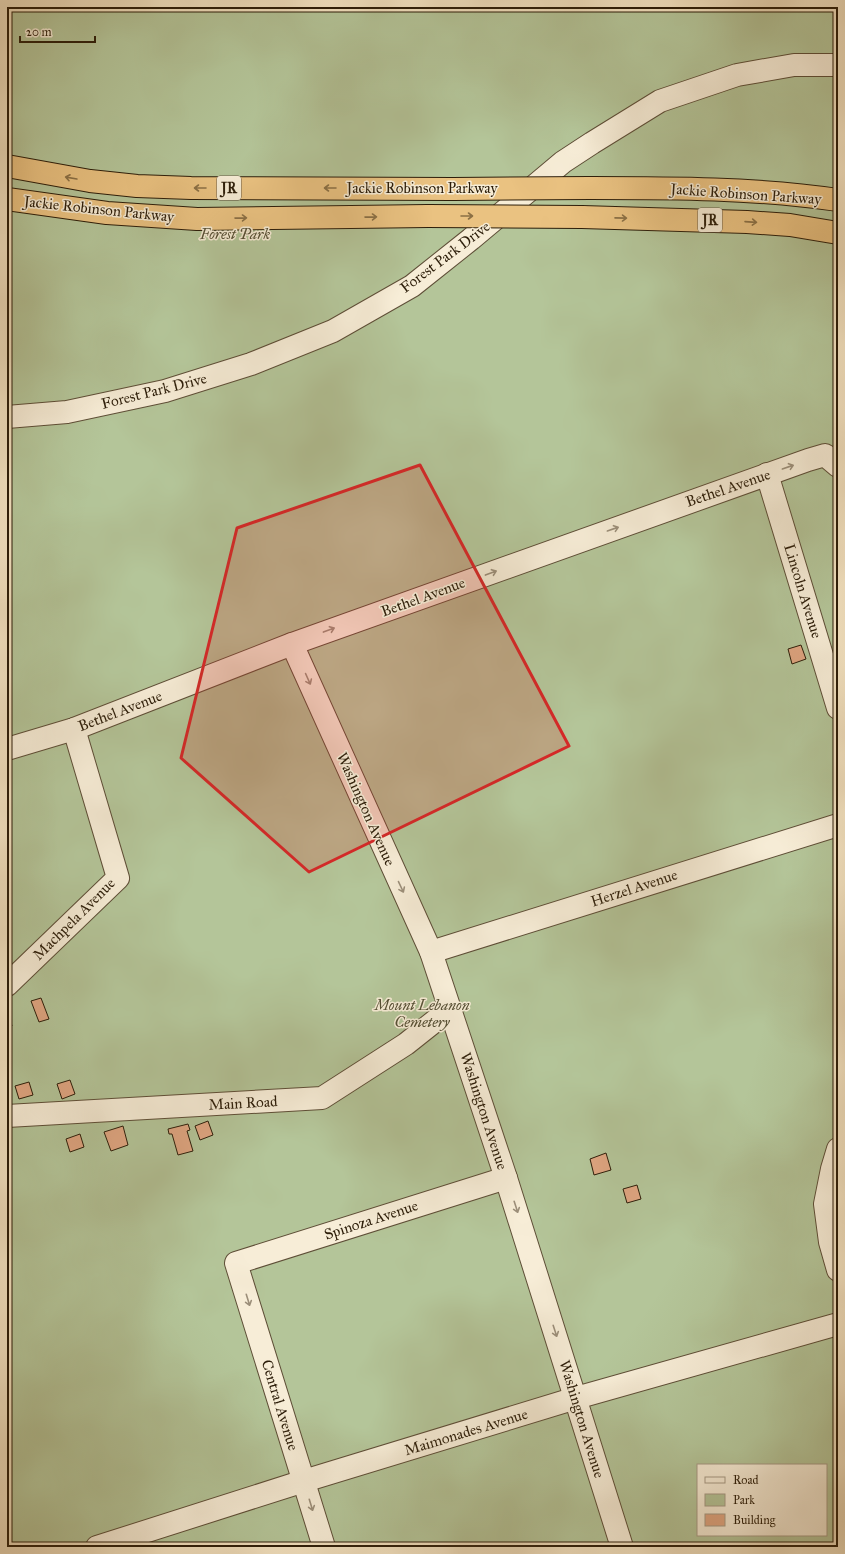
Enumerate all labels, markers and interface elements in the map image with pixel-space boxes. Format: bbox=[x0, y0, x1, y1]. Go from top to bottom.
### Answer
scale bar bbox=[20, 18, 95, 44]
text: 20 m bbox=[26, 25, 52, 39]
one-way arrow bbox=[65, 174, 78, 182]
road number: JR bbox=[217, 176, 241, 200]
street label: Jackie Robinson Parkway bbox=[344, 179, 498, 198]
street label: Jackie Robinson Parkway bbox=[668, 180, 823, 209]
one-way arrow bbox=[194, 184, 207, 192]
one-way arrow bbox=[324, 184, 337, 192]
street label: Jackie Robinson Parkway bbox=[21, 192, 176, 227]
road number: JR bbox=[698, 208, 722, 232]
one-way arrow bbox=[460, 212, 473, 220]
one-way arrow bbox=[364, 213, 377, 221]
one-way arrow bbox=[234, 214, 247, 222]
one-way arrow bbox=[614, 214, 627, 221]
street label: Forest Park Drive bbox=[396, 217, 494, 297]
one-way arrow bbox=[744, 219, 757, 226]
park label: Forest Park bbox=[199, 225, 270, 243]
street label: Forest Park Drive bbox=[99, 369, 209, 413]
one-way arrow bbox=[782, 463, 795, 470]
street label: Bethel Avenue bbox=[683, 465, 773, 511]
one-way arrow bbox=[606, 525, 619, 532]
street label: Lincoln Avenue bbox=[780, 542, 826, 640]
one-way arrow bbox=[484, 568, 496, 576]
street label: Bethel Avenue bbox=[378, 573, 468, 621]
one-way arrow bbox=[322, 626, 334, 634]
one-way arrow bbox=[305, 673, 312, 685]
street label: Bethel Avenue bbox=[76, 687, 164, 735]
street label: Washington Avenue bbox=[333, 749, 399, 869]
street label: Herzel Avenue bbox=[588, 866, 680, 910]
street label: Machpela Avenue bbox=[29, 874, 119, 964]
one-way arrow bbox=[398, 881, 405, 893]
park label: Mount Lebanon Cemetery bbox=[372, 996, 470, 1031]
street label: Washington Avenue bbox=[457, 1050, 511, 1172]
street label: Main Road bbox=[208, 1092, 279, 1114]
street label: Spinoza Avenue bbox=[322, 1196, 420, 1244]
one-way arrow bbox=[512, 1201, 520, 1213]
one-way arrow bbox=[245, 1293, 252, 1306]
one-way arrow bbox=[552, 1324, 559, 1337]
street label: Central Avenue bbox=[258, 1357, 302, 1453]
street label: Washington Avenue bbox=[556, 1358, 608, 1480]
street label: Maimonades Avenue bbox=[402, 1405, 530, 1459]
legend bbox=[697, 1464, 827, 1536]
text: Road bbox=[733, 1473, 759, 1487]
text: Park bbox=[733, 1493, 755, 1507]
one-way arrow bbox=[308, 1498, 315, 1511]
text: Building bbox=[733, 1513, 776, 1528]

